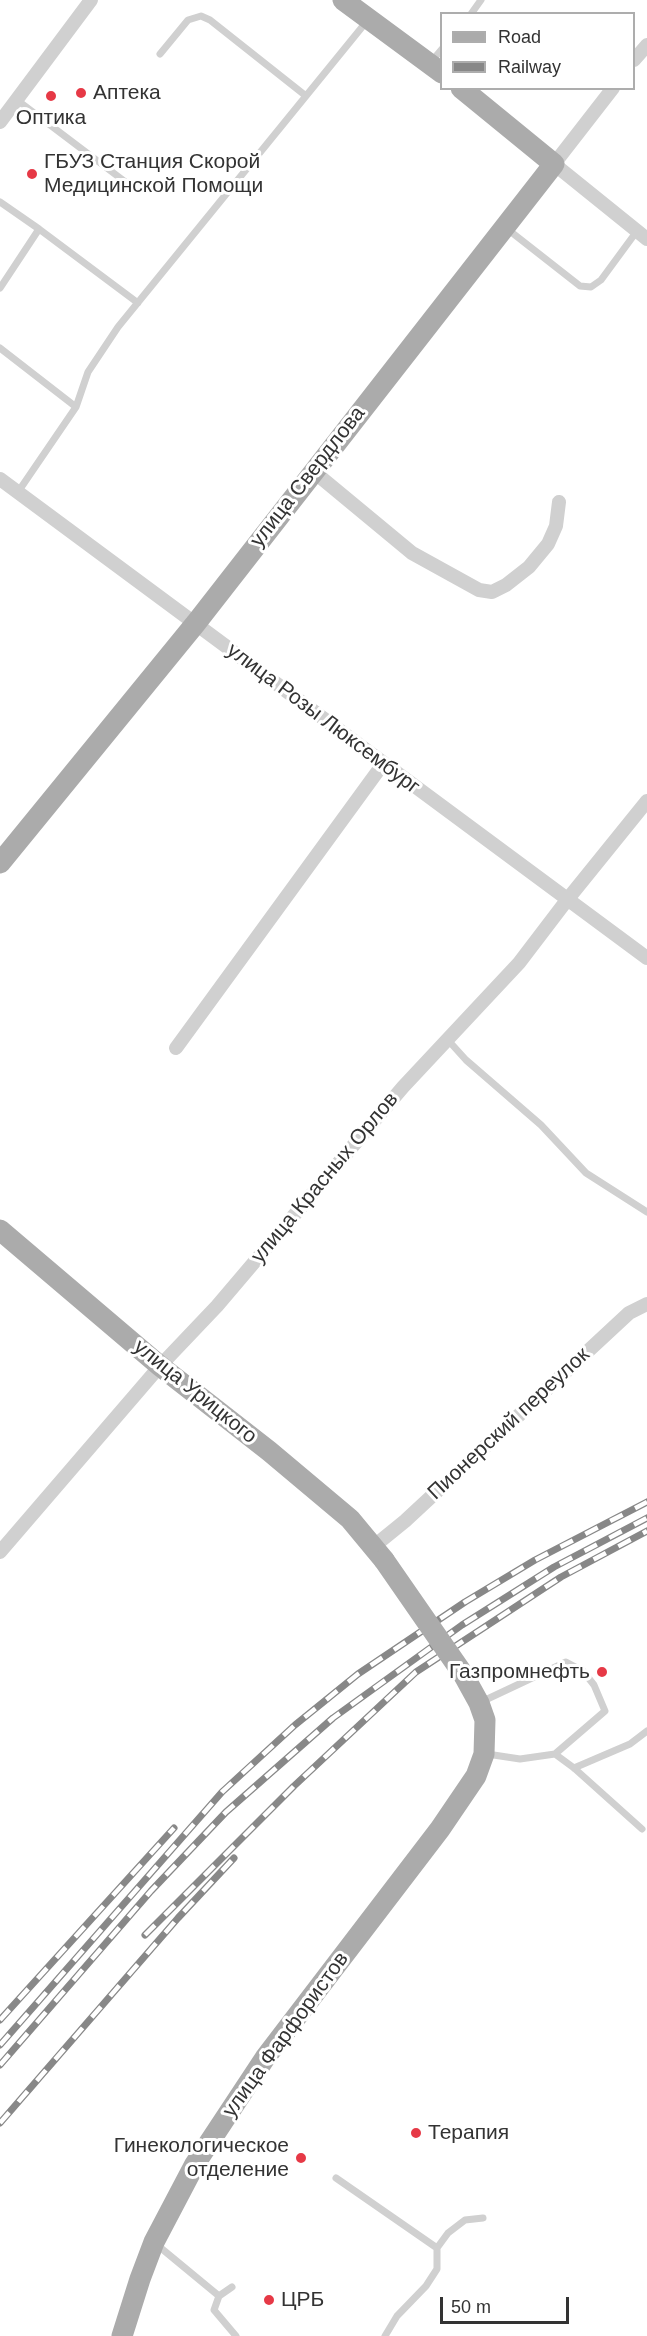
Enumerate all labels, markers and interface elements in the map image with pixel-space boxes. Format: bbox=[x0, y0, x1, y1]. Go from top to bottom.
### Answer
legend bbox=[440, 12, 635, 90]
text: Road bbox=[498, 27, 541, 47]
text: Railway bbox=[498, 57, 561, 77]
place label: Аптека bbox=[93, 80, 161, 106]
marker: Аптека bbox=[74, 86, 88, 100]
marker: Оптика bbox=[44, 89, 58, 103]
place label: Оптика bbox=[16, 105, 86, 131]
place label: ГБУЗ Станция Скорой Медицинской Помощи bbox=[44, 149, 263, 199]
marker: ГБУЗ Станция Скорой Медицинской Помощи bbox=[25, 167, 39, 181]
street label: улица Свердлова bbox=[245, 402, 371, 552]
street label: улица Розы Люксембург bbox=[222, 638, 424, 800]
street label: улица Красных Орлов bbox=[246, 1087, 404, 1269]
street label: улица Урицкого bbox=[128, 1335, 262, 1449]
street label: Пионерский переулок bbox=[423, 1342, 595, 1506]
place label: Газпромнефть bbox=[449, 1659, 590, 1685]
marker: Газпромнефть bbox=[595, 1665, 609, 1679]
street label: улица Фарфористов bbox=[218, 1948, 354, 2122]
place label: Терапия bbox=[428, 2120, 509, 2146]
marker: Терапия bbox=[409, 2126, 423, 2140]
place label: Гинекологическое отделение bbox=[114, 2133, 289, 2183]
marker: Гинекологическое отделение bbox=[294, 2151, 308, 2165]
scale bar bbox=[443, 2285, 572, 2323]
place label: ЦРБ bbox=[281, 2287, 324, 2313]
marker: ЦРБ bbox=[262, 2293, 276, 2307]
text: 50 m bbox=[451, 2297, 491, 2317]

